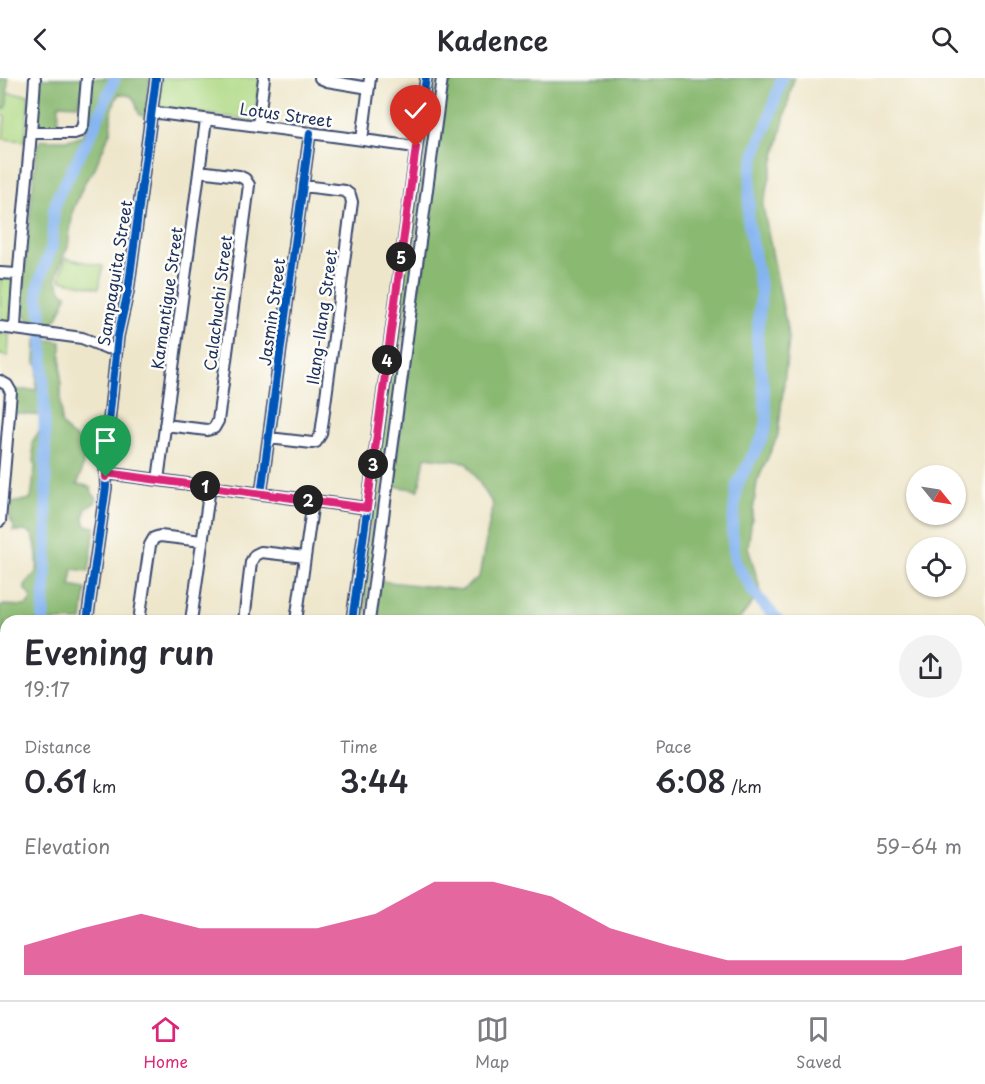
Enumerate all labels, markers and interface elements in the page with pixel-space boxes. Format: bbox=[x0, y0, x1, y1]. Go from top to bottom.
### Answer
text: Kadence bbox=[437, 19, 548, 60]
icon: back bbox=[24, 23, 57, 56]
icon: search bbox=[928, 23, 961, 56]
pin bbox=[390, 85, 441, 147]
icon: check bbox=[399, 94, 432, 127]
street label: Lotus Street bbox=[238, 96, 334, 132]
street label: Sampaguita Street bbox=[91, 198, 137, 347]
street label: Kamantigue Street bbox=[144, 225, 188, 371]
street label: Calachuchi Street bbox=[197, 234, 237, 372]
pin: 5 bbox=[386, 242, 416, 272]
text: 5 bbox=[396, 245, 406, 269]
street label: Ilang-Ilang Street bbox=[300, 247, 342, 386]
street label: Jasmin Street bbox=[252, 256, 291, 367]
pin: 4 bbox=[372, 345, 402, 375]
text: 4 bbox=[382, 348, 392, 372]
pin bbox=[80, 415, 131, 477]
icon: arrive bbox=[89, 424, 122, 457]
pin: 3 bbox=[358, 449, 388, 479]
text: 3 bbox=[368, 452, 378, 476]
north arrow bbox=[906, 465, 966, 525]
map controls bbox=[906, 465, 966, 597]
pin: 1 bbox=[190, 471, 220, 501]
text: 1 bbox=[201, 474, 209, 498]
pin: 2 bbox=[293, 485, 323, 515]
text: 2 bbox=[302, 488, 314, 512]
button: locate bbox=[906, 537, 966, 597]
text: Evening run bbox=[24, 626, 215, 676]
button: share bbox=[899, 635, 962, 698]
text: 19:17 bbox=[24, 674, 70, 704]
text: Distance bbox=[24, 734, 91, 758]
text: Time bbox=[340, 734, 377, 758]
text: Pace bbox=[655, 734, 691, 758]
text: 0.61 bbox=[24, 758, 87, 803]
text: 3:44 bbox=[340, 758, 409, 803]
text: 6:08 bbox=[655, 758, 726, 803]
text: km bbox=[87, 774, 116, 798]
text: /km bbox=[726, 774, 762, 798]
text: Elevation bbox=[24, 831, 110, 861]
text: 59–64 m bbox=[875, 831, 962, 861]
tab: Home bbox=[143, 1013, 188, 1073]
tab: Map bbox=[475, 1013, 509, 1073]
tab: Saved bbox=[796, 1013, 842, 1073]

